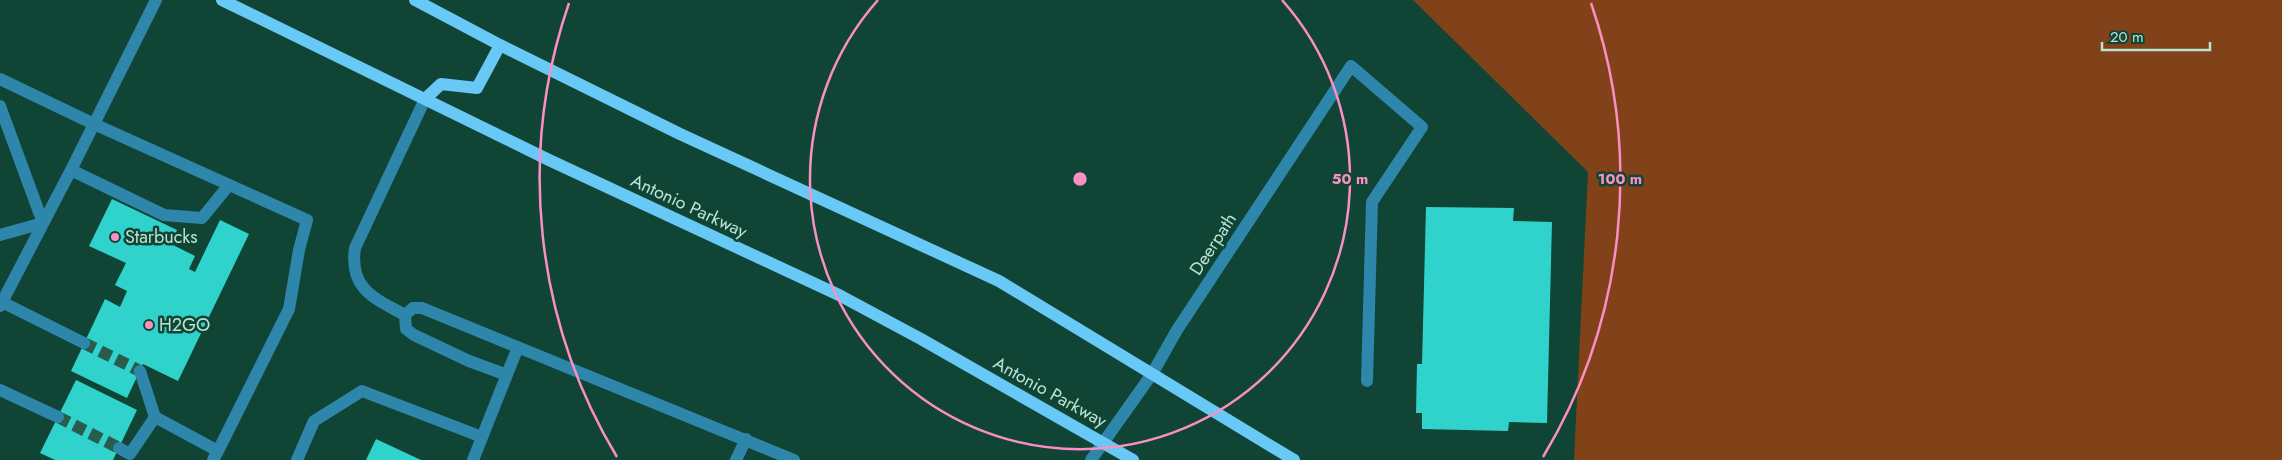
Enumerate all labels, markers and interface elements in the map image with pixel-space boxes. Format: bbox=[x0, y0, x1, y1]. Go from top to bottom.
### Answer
scale bar bbox=[2102, 20, 2210, 52]
text: 20 m bbox=[2110, 26, 2144, 48]
street label: Antonio Parkway bbox=[626, 168, 752, 244]
text: 50 m bbox=[1332, 168, 1368, 190]
text: 100 m bbox=[1598, 168, 1642, 190]
centre of rings bbox=[1071, 170, 1089, 188]
street label: Deerpath bbox=[1183, 208, 1243, 280]
place label: Starbucks bbox=[125, 224, 198, 250]
marker: Starbucks bbox=[109, 231, 121, 243]
place label: H2GO bbox=[159, 312, 210, 338]
marker: H2GO bbox=[143, 319, 155, 331]
street label: Antonio Parkway bbox=[989, 350, 1111, 434]

